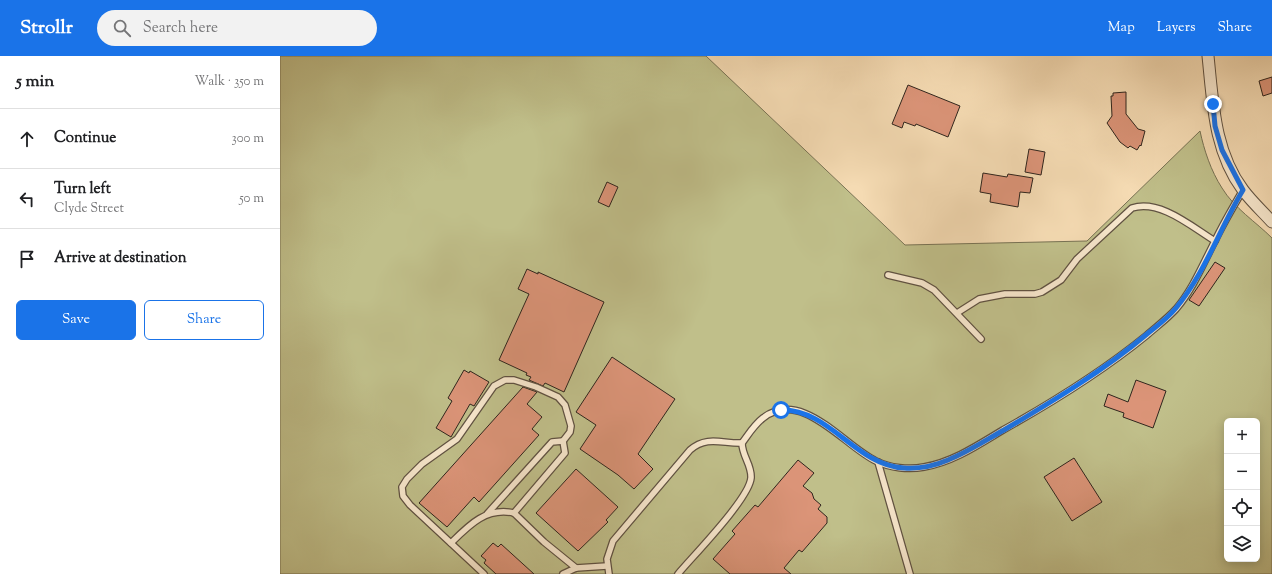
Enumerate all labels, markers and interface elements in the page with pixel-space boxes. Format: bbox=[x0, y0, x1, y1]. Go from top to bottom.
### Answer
search box bbox=[97, 10, 377, 46]
text: Strollr bbox=[20, 15, 73, 42]
icon: search bbox=[111, 17, 133, 39]
text: Search here bbox=[143, 18, 218, 39]
text: Map bbox=[1108, 18, 1135, 38]
text: Layers bbox=[1157, 18, 1195, 38]
text: Share bbox=[1217, 18, 1252, 38]
text: 5 min bbox=[16, 70, 54, 94]
text: Walk · 350 m bbox=[195, 73, 264, 91]
route end bbox=[1204, 95, 1222, 113]
icon: ahead bbox=[16, 128, 38, 150]
text: Continue bbox=[54, 128, 116, 149]
text: 300 m bbox=[232, 130, 264, 148]
text: Turn left bbox=[54, 179, 111, 200]
icon: left bbox=[16, 188, 38, 210]
text: 50 m bbox=[239, 190, 264, 208]
text: Clyde Street bbox=[54, 200, 124, 218]
icon: arrive bbox=[16, 248, 38, 270]
text: Arrive at destination bbox=[54, 248, 187, 269]
button: Save bbox=[16, 300, 136, 340]
button: Share bbox=[144, 300, 264, 340]
route start bbox=[772, 401, 790, 419]
map controls bbox=[1224, 418, 1260, 562]
button: + bbox=[1224, 418, 1260, 454]
button: − bbox=[1224, 454, 1260, 490]
button: locate bbox=[1224, 490, 1260, 526]
button: layers bbox=[1224, 526, 1260, 562]

